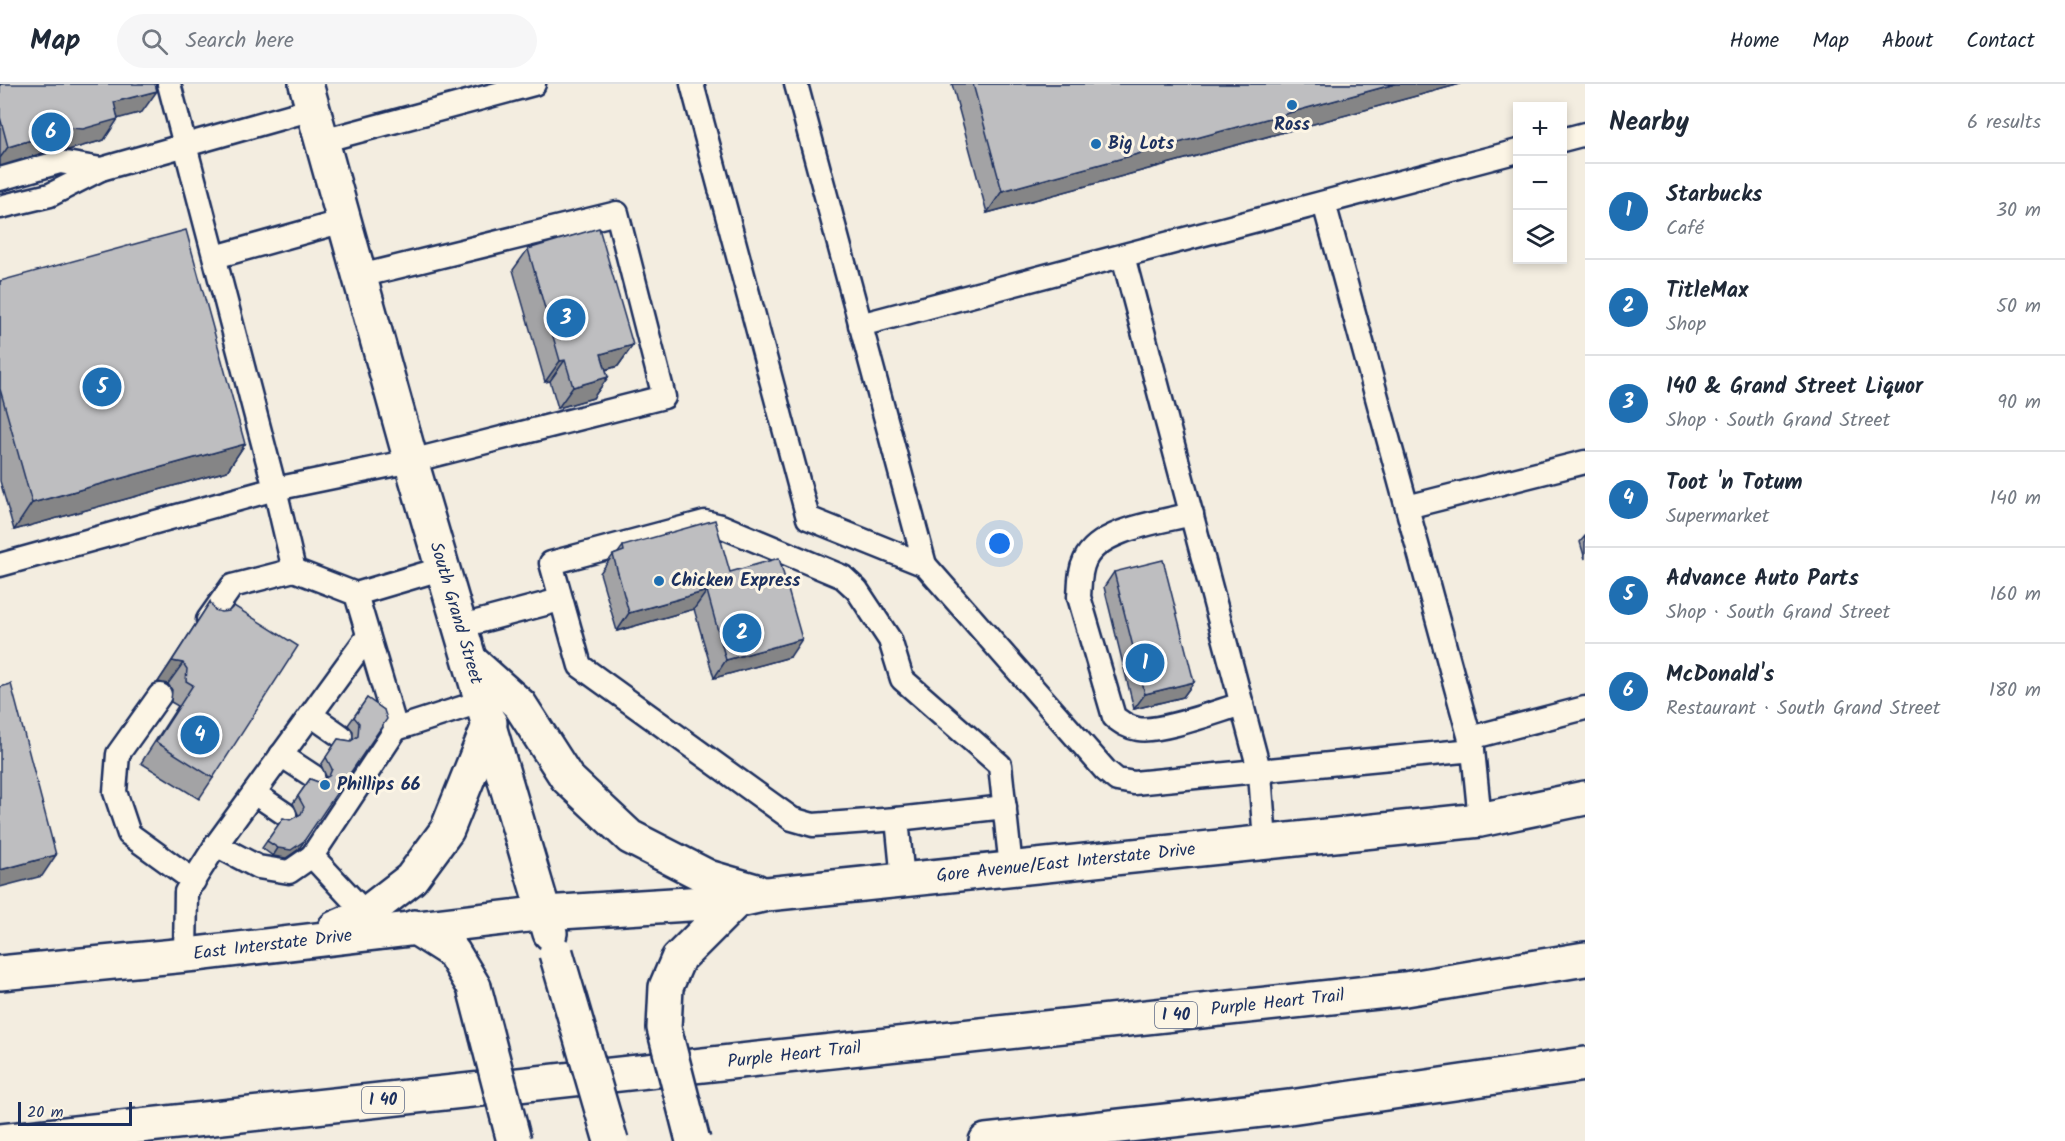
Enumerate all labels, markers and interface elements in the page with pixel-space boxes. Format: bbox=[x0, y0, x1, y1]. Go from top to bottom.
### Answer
search box bbox=[117, 14, 537, 68]
text: Map bbox=[30, 19, 81, 64]
text: Search here bbox=[186, 24, 294, 59]
icon: search bbox=[138, 25, 171, 58]
text: Home bbox=[1730, 25, 1779, 58]
text: Map bbox=[1812, 25, 1849, 58]
text: About bbox=[1882, 25, 1933, 58]
text: Contact bbox=[1966, 25, 2035, 58]
marker: Ross bbox=[1285, 98, 1299, 112]
map controls bbox=[1513, 102, 1567, 264]
button: + bbox=[1513, 102, 1567, 156]
text: Nearby bbox=[1609, 102, 1689, 144]
text: 6 results bbox=[1967, 107, 2041, 139]
pin: 6 bbox=[32, 110, 70, 154]
place label: Ross bbox=[1274, 111, 1311, 140]
place label: Big Lots bbox=[1108, 130, 1175, 159]
marker: Big Lots bbox=[1089, 137, 1103, 151]
button: − bbox=[1513, 156, 1567, 210]
text: Starbucks bbox=[1666, 178, 1762, 213]
text: 1 bbox=[1625, 195, 1632, 227]
text: 30 m bbox=[1996, 195, 2041, 227]
button: layers bbox=[1513, 210, 1567, 264]
text: Café bbox=[1666, 213, 1704, 245]
text: TitleMax bbox=[1666, 274, 1748, 309]
text: 2 bbox=[1623, 291, 1634, 323]
text: 50 m bbox=[1996, 291, 2041, 323]
pin: 3 bbox=[546, 296, 586, 340]
text: Shop bbox=[1666, 309, 1706, 341]
pin: 5 bbox=[82, 364, 122, 410]
text: I40 & Grand Street Liquor bbox=[1666, 370, 1923, 405]
text: 3 bbox=[1623, 387, 1634, 419]
text: 90 m bbox=[1997, 387, 2041, 419]
text: Shop · South Grand Street bbox=[1666, 405, 1890, 437]
text: Toot 'n Totum bbox=[1666, 466, 1803, 501]
text: 4 bbox=[1623, 483, 1634, 515]
text: 140 m bbox=[1990, 483, 2041, 515]
text: Supermarket bbox=[1666, 501, 1769, 533]
your location bbox=[985, 529, 1014, 558]
street label: South Grand Street bbox=[421, 539, 491, 689]
text: Advance Auto Parts bbox=[1666, 562, 1859, 597]
place label: Chicken Express bbox=[671, 567, 801, 596]
marker: Chicken Express bbox=[652, 574, 666, 588]
text: 5 bbox=[1623, 579, 1634, 611]
text: 160 m bbox=[1990, 579, 2041, 611]
text: Shop · South Grand Street bbox=[1666, 597, 1890, 629]
pin: 2 bbox=[722, 610, 762, 656]
pin: 1 bbox=[1126, 640, 1164, 686]
text: McDonald's bbox=[1666, 658, 1774, 693]
text: 6 bbox=[1623, 675, 1634, 707]
text: 180 m bbox=[1989, 675, 2041, 707]
text: Restaurant · South Grand Street bbox=[1666, 693, 1941, 725]
pin: 4 bbox=[180, 712, 220, 758]
place label: Phillips 66 bbox=[337, 771, 421, 800]
marker: Phillips 66 bbox=[318, 778, 332, 792]
street label: Gore Avenue/East Interstate Drive bbox=[935, 835, 1197, 891]
street label: East Interstate Drive bbox=[191, 921, 354, 969]
street label: Purple Heart Trail bbox=[1209, 981, 1346, 1024]
road number: I 40 bbox=[1155, 1002, 1197, 1028]
street label: Purple Heart Trail bbox=[726, 1033, 863, 1077]
road number: I 40 bbox=[362, 1087, 404, 1113]
scale bar bbox=[18, 1099, 132, 1126]
text: 20 m bbox=[27, 1100, 63, 1125]

